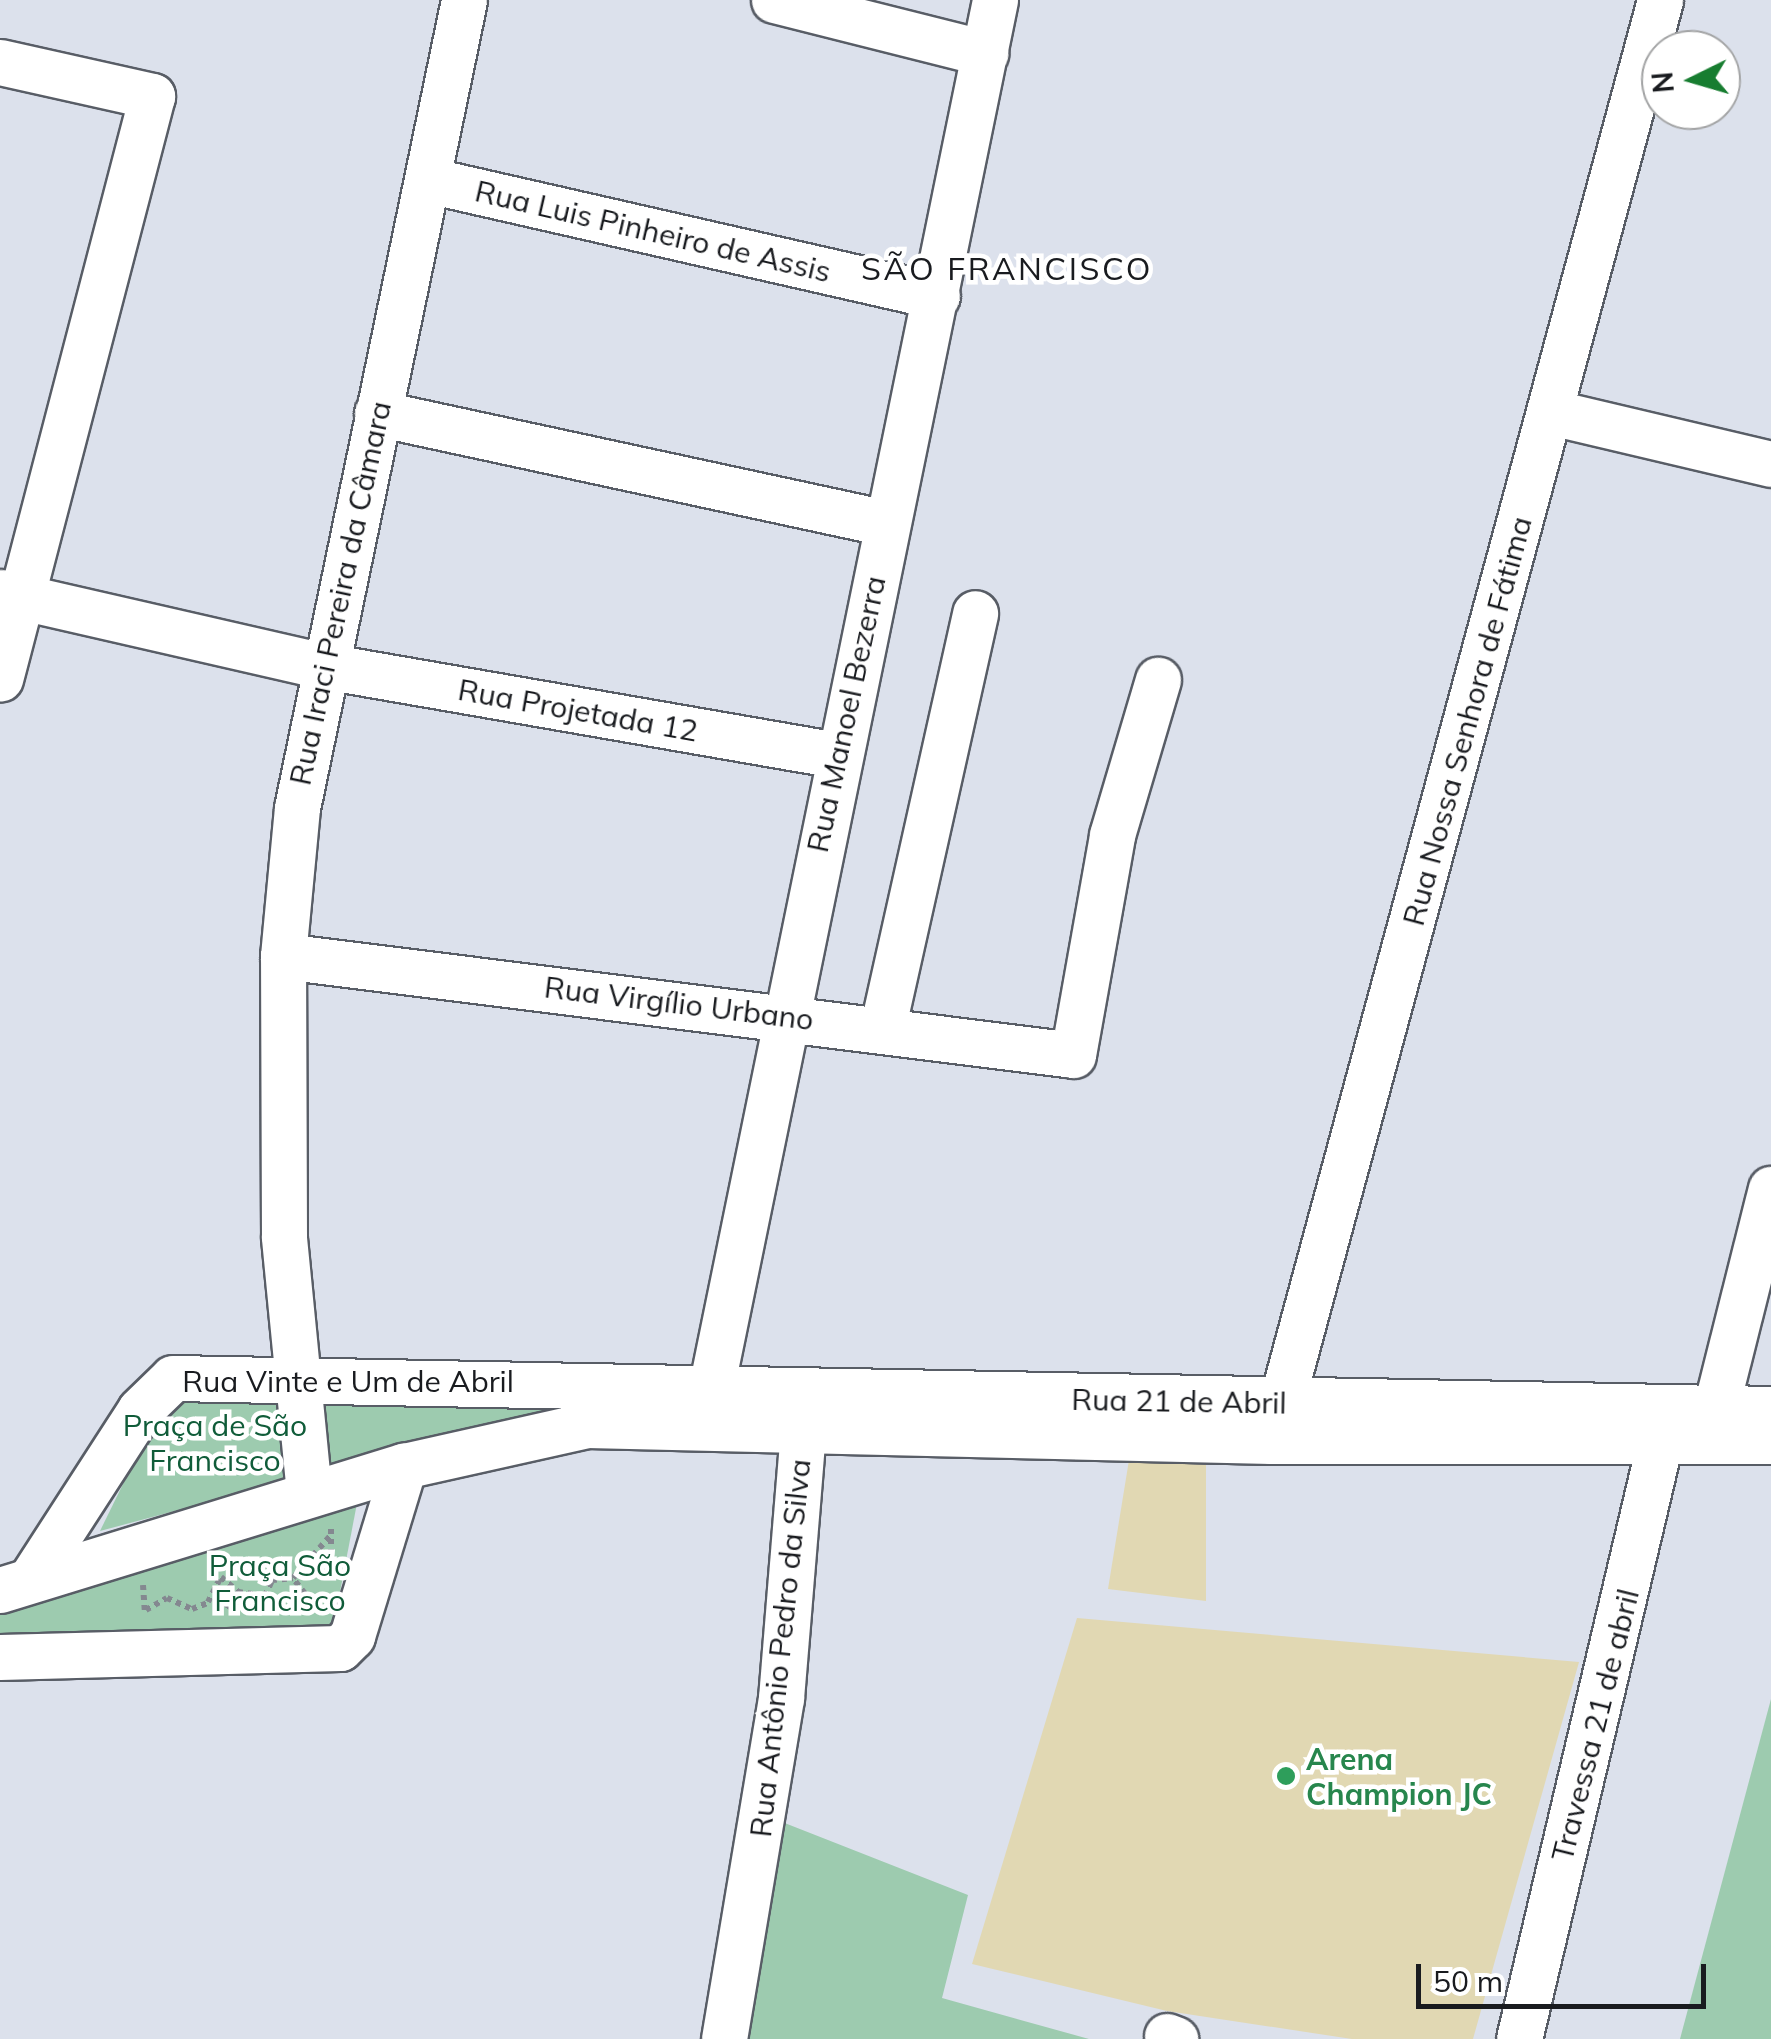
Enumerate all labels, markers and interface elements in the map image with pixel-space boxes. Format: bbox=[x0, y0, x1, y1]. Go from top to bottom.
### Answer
north arrow bbox=[1641, 30, 1741, 130]
text: N bbox=[1644, 70, 1681, 95]
street label: Rua Luis Pinheiro de Assis bbox=[472, 173, 834, 289]
district label: SÃO FRANCISCO bbox=[861, 249, 1153, 287]
street label: Rua Iraci Pereira da Câmara bbox=[282, 398, 398, 788]
street label: Rua Nossa Senhora de Fátima bbox=[1395, 513, 1539, 929]
street label: Rua Manoel Bezerra bbox=[799, 573, 893, 855]
street label: Rua Projetada 12 bbox=[455, 671, 701, 749]
street label: Rua Virgílio Urbano bbox=[542, 969, 816, 1037]
street label: Rua Vinte e Um de Abril bbox=[182, 1363, 514, 1399]
street label: Rua 21 de Abril bbox=[1071, 1381, 1287, 1421]
park label: Praça de São Francisco bbox=[123, 1407, 307, 1478]
street label: Rua Antônio Pedro da Silva bbox=[742, 1457, 818, 1839]
park label: Praça São Francisco bbox=[209, 1547, 351, 1618]
street label: Travessa 21 de abril bbox=[1544, 1585, 1646, 1865]
place label: Arena Champion JC bbox=[1306, 1741, 1492, 1812]
marker: Arena Champion JC bbox=[1275, 1765, 1297, 1787]
scale bar bbox=[1421, 1944, 1711, 2006]
text: 50 m bbox=[1433, 1962, 1503, 2000]

